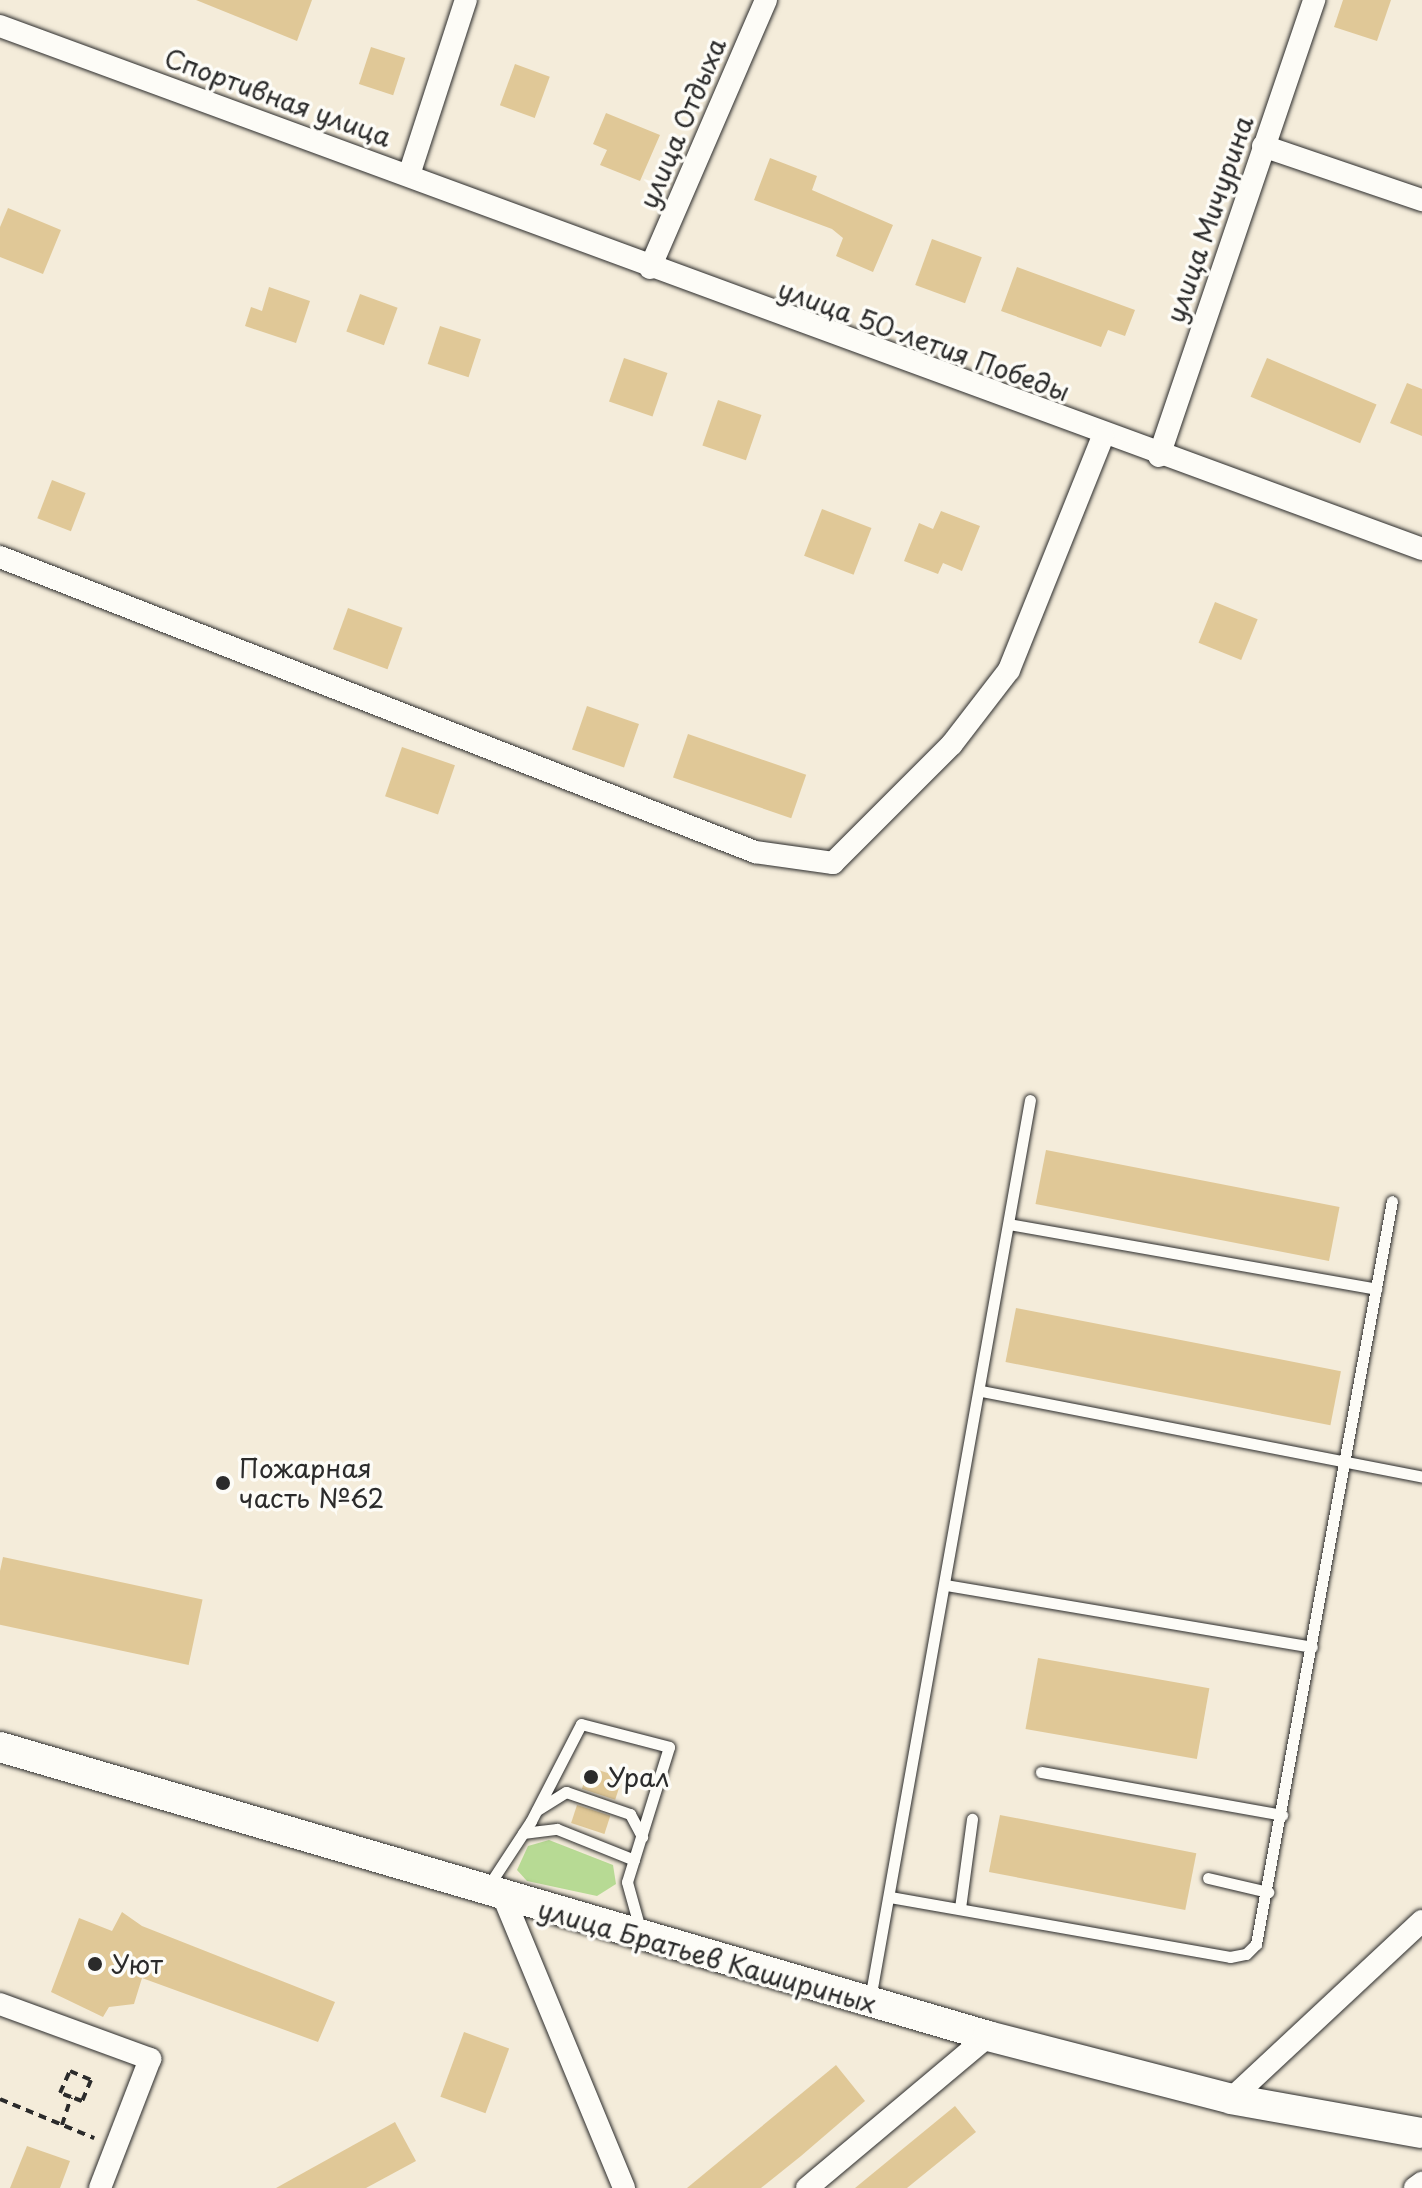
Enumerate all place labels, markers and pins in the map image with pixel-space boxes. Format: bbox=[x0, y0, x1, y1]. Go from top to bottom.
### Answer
place label: Пожарная часть №62 bbox=[239, 1452, 384, 1514]
marker: Пожарная часть №62 bbox=[214, 1474, 232, 1492]
place label: Урал bbox=[607, 1761, 669, 1793]
marker: Урал bbox=[582, 1768, 600, 1786]
place label: Уют bbox=[111, 1948, 163, 1980]
marker: Уют bbox=[86, 1955, 104, 1973]

